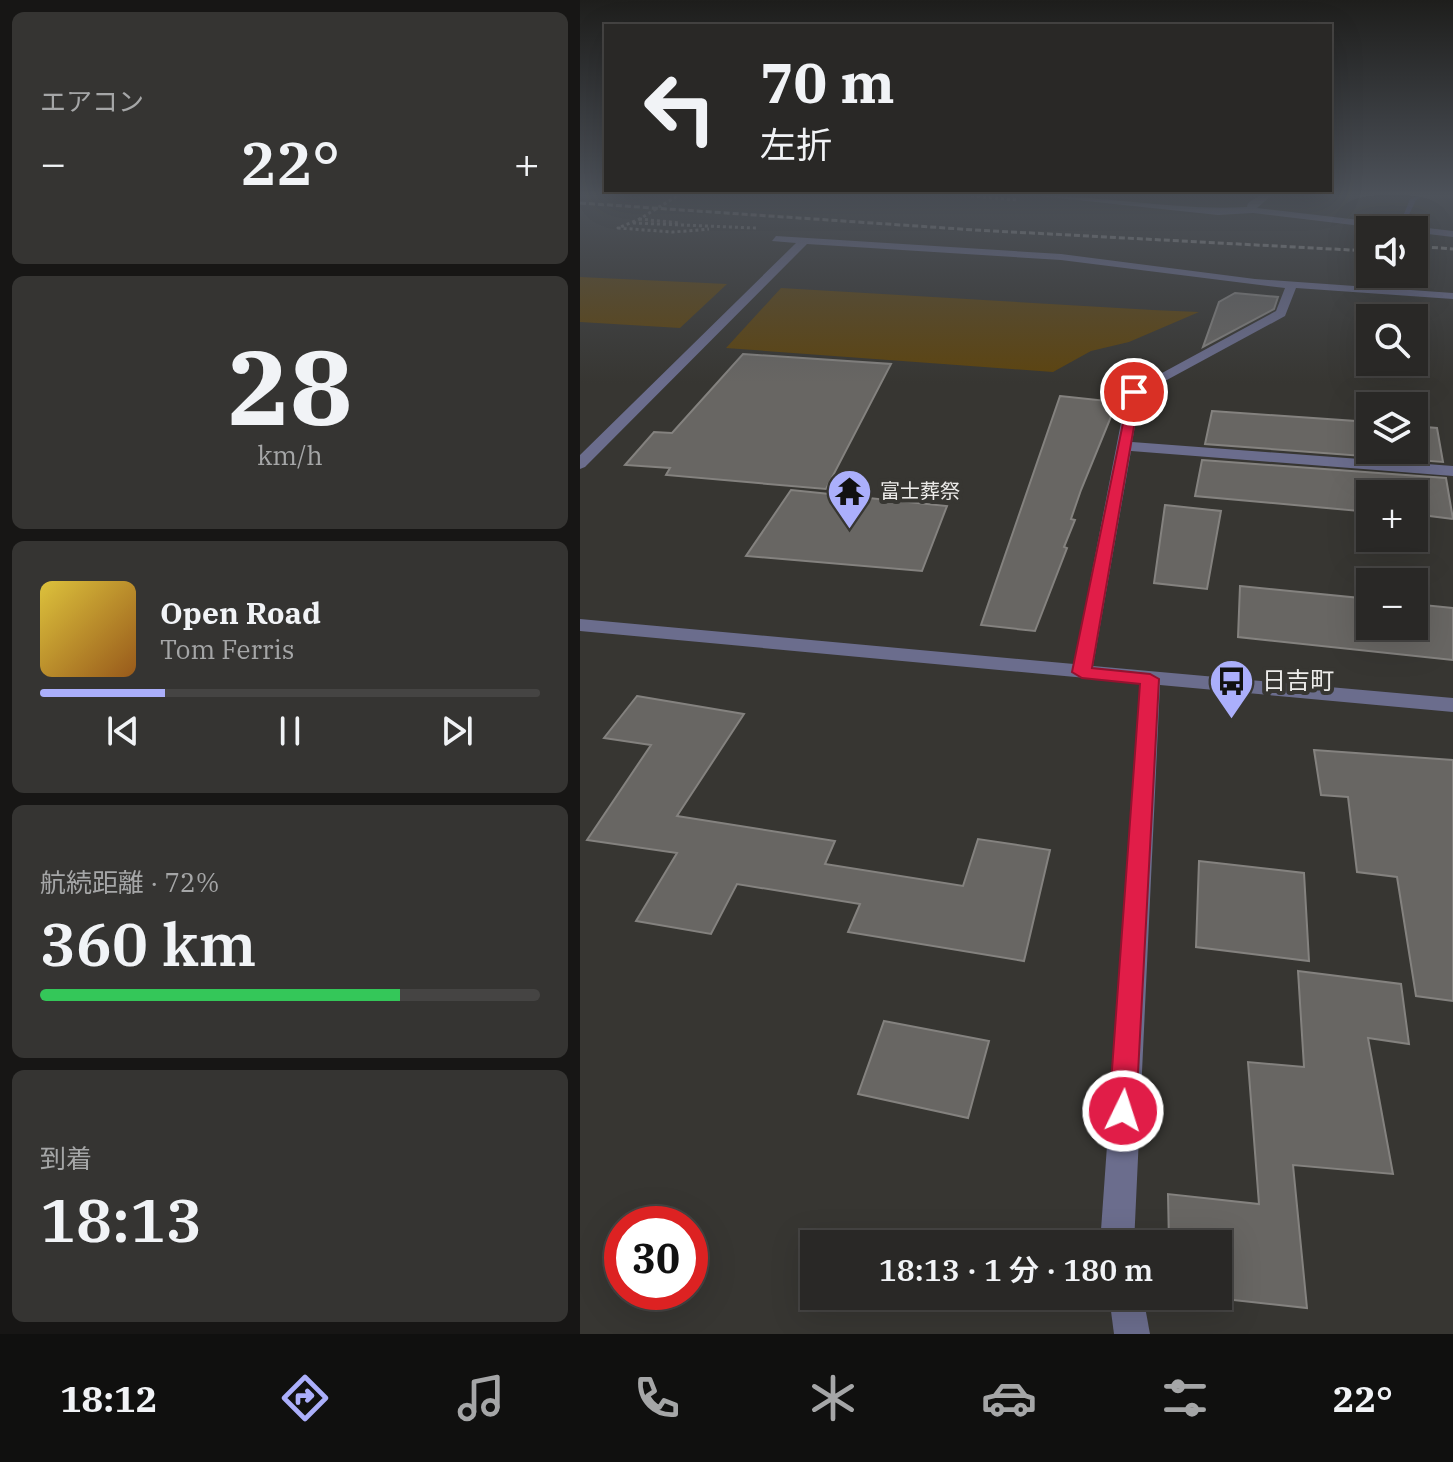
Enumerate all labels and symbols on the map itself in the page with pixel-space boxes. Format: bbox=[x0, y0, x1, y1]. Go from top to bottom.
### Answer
pin bbox=[1100, 358, 1168, 426]
temple icon: 富士葬祭 bbox=[825, 467, 873, 530]
place label: 富士葬祭 bbox=[880, 477, 960, 504]
bus stop icon: 日吉町 bbox=[1207, 657, 1255, 720]
place label: 日吉町 bbox=[1262, 664, 1334, 696]
position arrow bbox=[1081, 1069, 1165, 1153]
speed limit sign: 30 bbox=[604, 1206, 708, 1310]

